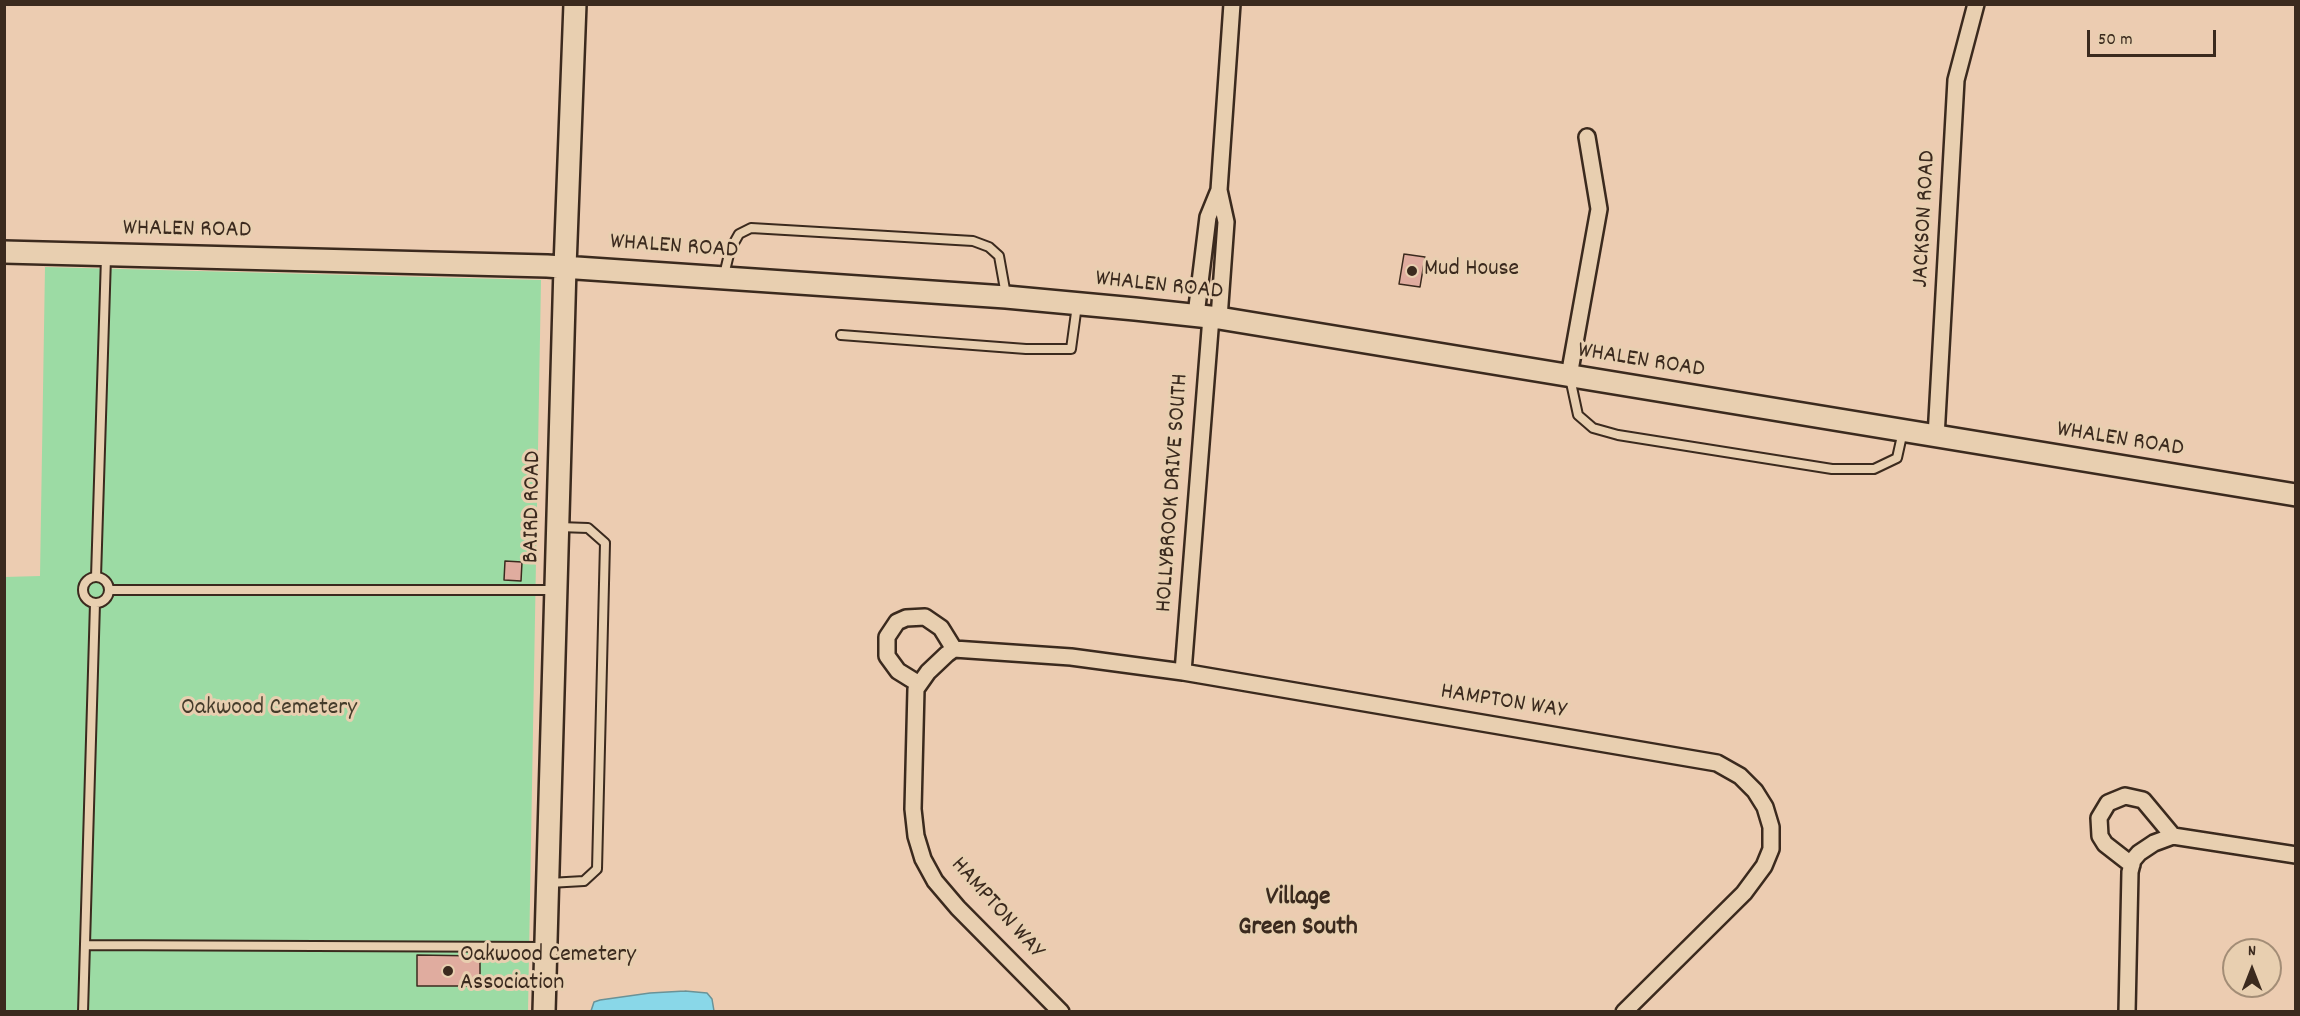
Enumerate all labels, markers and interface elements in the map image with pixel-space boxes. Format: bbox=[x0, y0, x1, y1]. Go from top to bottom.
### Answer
scale bar bbox=[2090, 18, 2219, 56]
text: 50 m bbox=[2098, 28, 2133, 53]
street label: JACKSON ROAD bbox=[1908, 150, 1944, 288]
street label: WHALEN ROAD bbox=[123, 215, 251, 247]
street label: WHALEN ROAD bbox=[609, 229, 739, 267]
place label: Mud House bbox=[1424, 257, 1519, 285]
marker: Mud House bbox=[1405, 264, 1419, 278]
street label: WHALEN ROAD bbox=[1094, 266, 1224, 308]
street label: WHALEN ROAD bbox=[1575, 338, 1707, 386]
street label: HOLLYBROOK DRIVE SOUTH bbox=[1151, 373, 1197, 613]
street label: WHALEN ROAD bbox=[2054, 417, 2186, 465]
street label: BAIRD ROAD bbox=[519, 451, 549, 563]
street label: HAMPTON WAY bbox=[1438, 679, 1568, 727]
park label: Oakwood Cemetery bbox=[181, 696, 357, 724]
street label: HAMPTON WAY bbox=[943, 852, 1049, 966]
district label: Village Green South bbox=[1238, 883, 1358, 945]
north arrow bbox=[2222, 938, 2282, 998]
text: N bbox=[2248, 940, 2256, 963]
place label: Oakwood Cemetery Association bbox=[460, 943, 636, 999]
marker: Oakwood Cemetery Association bbox=[441, 964, 455, 978]

